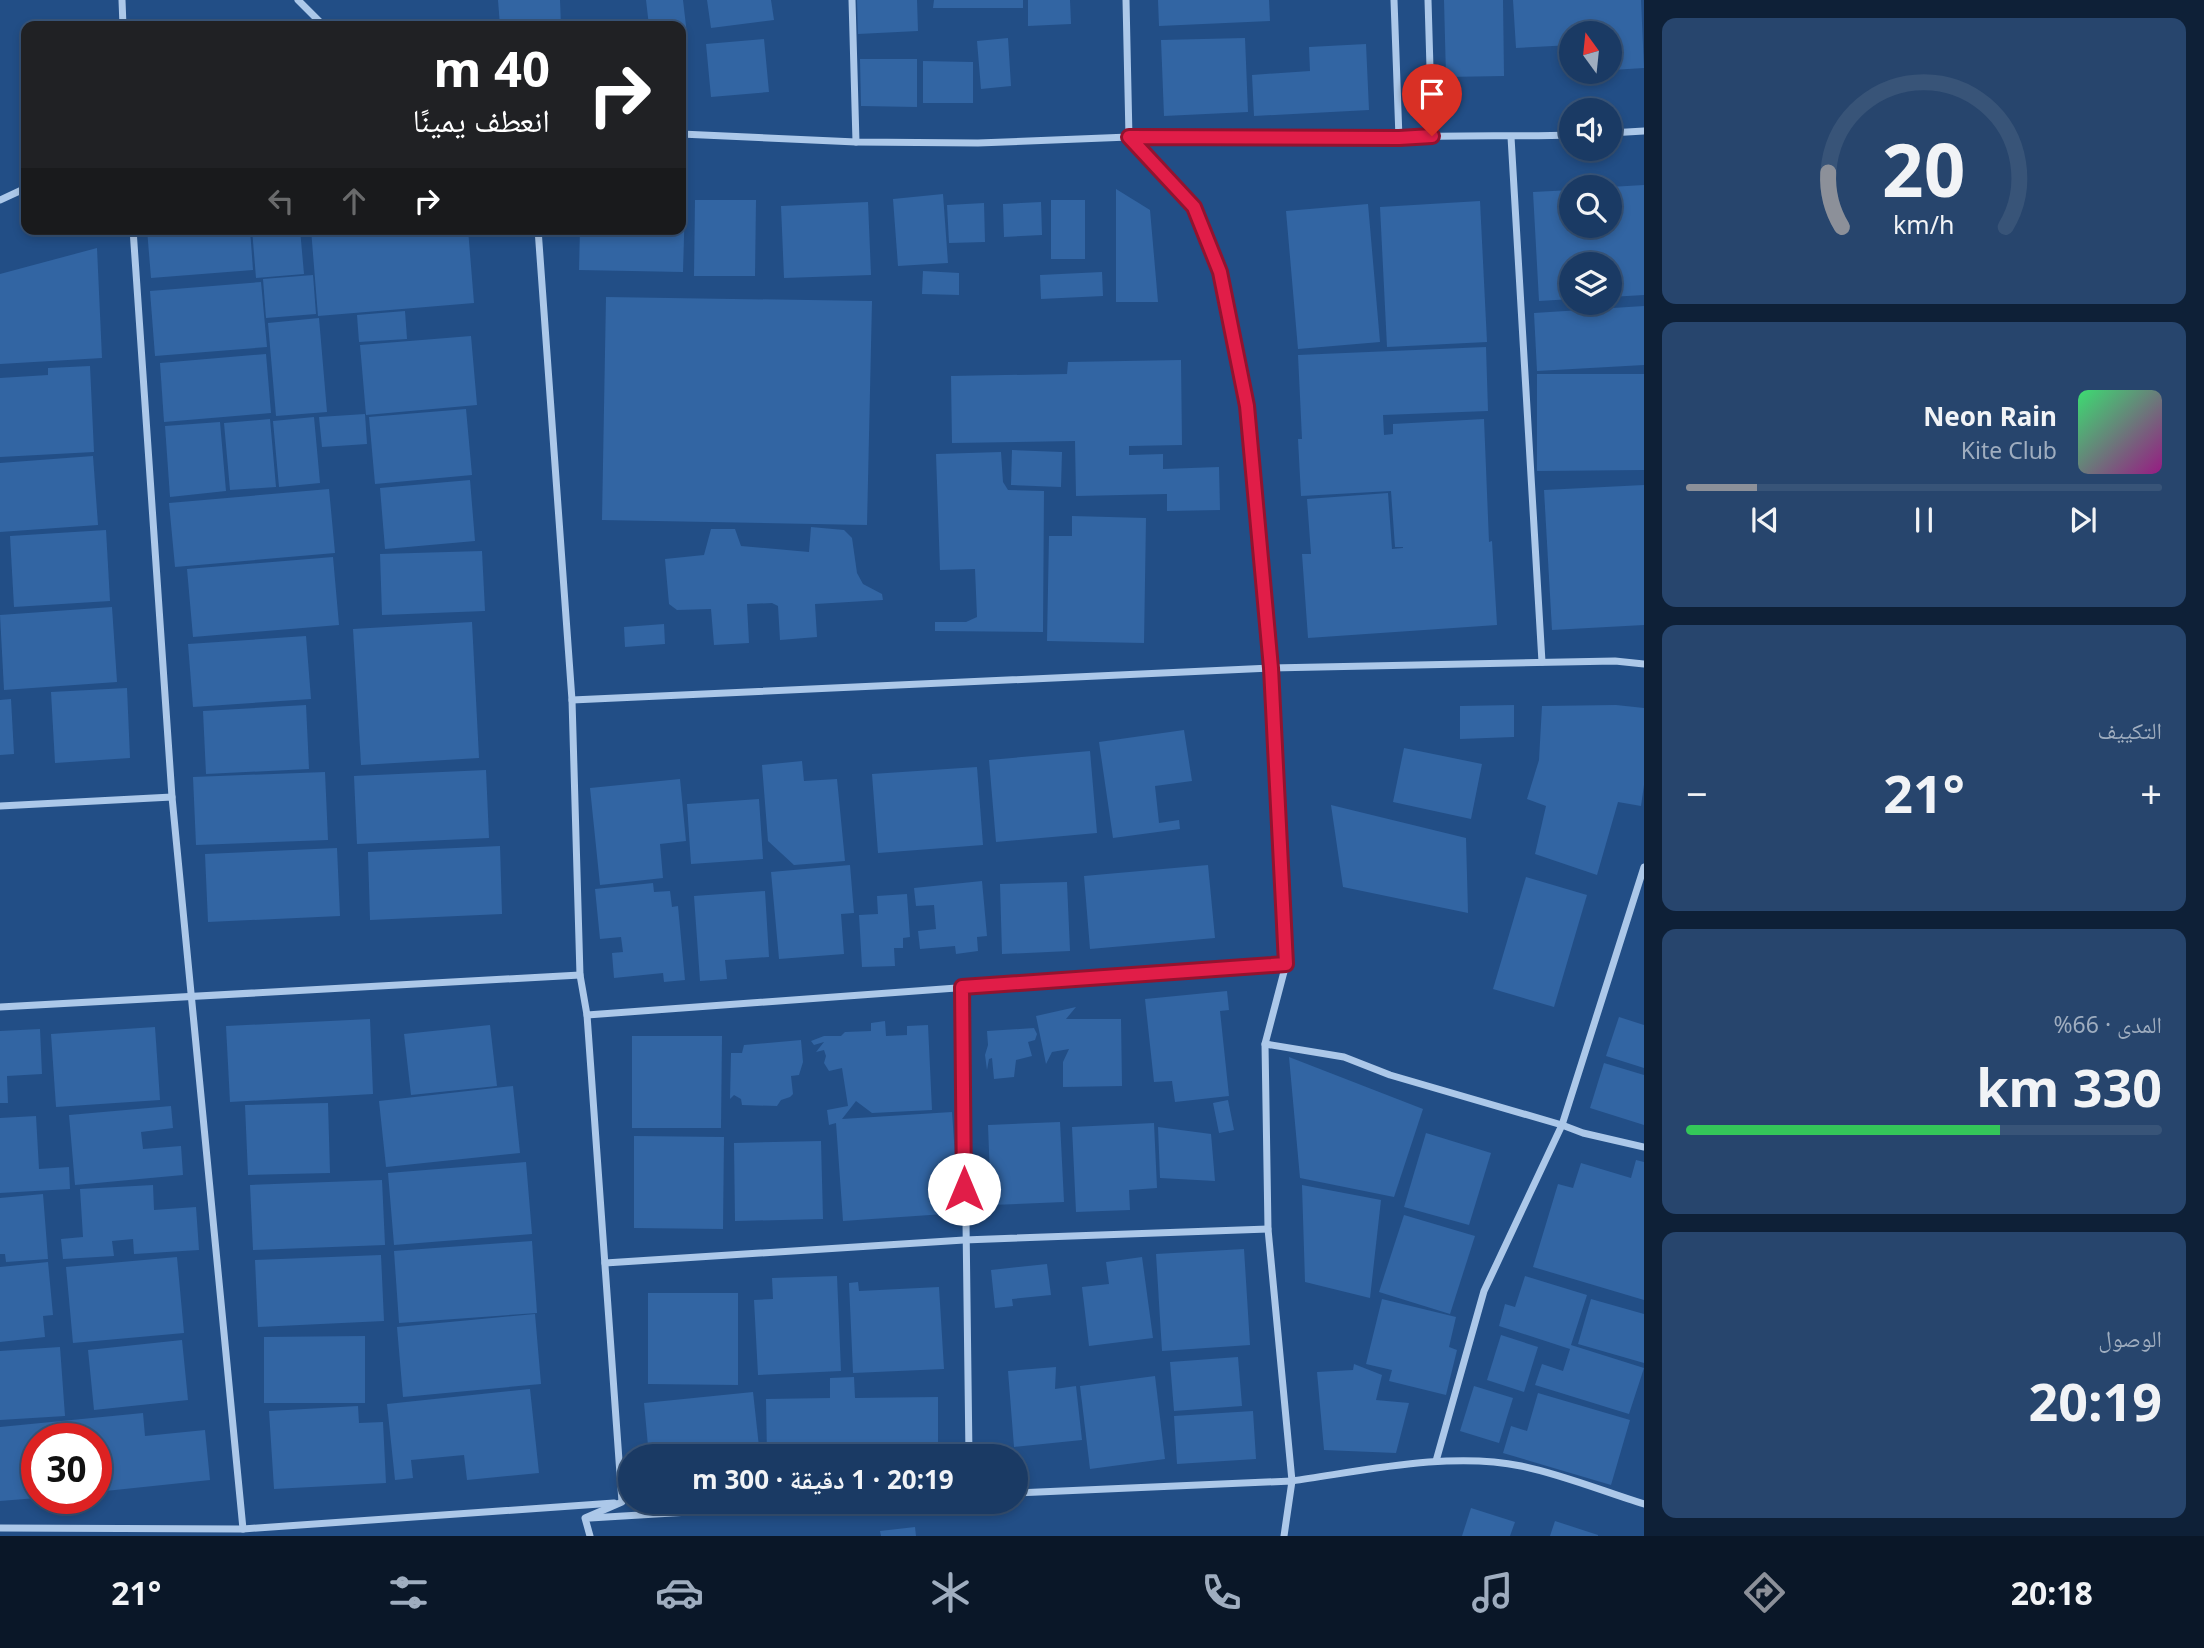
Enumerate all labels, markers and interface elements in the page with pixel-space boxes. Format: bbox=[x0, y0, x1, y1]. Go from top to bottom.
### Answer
north arrow bbox=[1559, 21, 1622, 84]
map controls bbox=[1559, 21, 1622, 315]
text: 40 m bbox=[433, 35, 550, 101]
icon: right bbox=[574, 49, 665, 140]
pin bbox=[1402, 64, 1462, 136]
icon: arrive bbox=[1413, 75, 1451, 113]
text: انعطف يمينًا bbox=[413, 98, 550, 141]
button: sound bbox=[1559, 98, 1622, 161]
text: 20 bbox=[1882, 119, 1966, 218]
button: search bbox=[1559, 175, 1622, 238]
icon: left bbox=[262, 182, 300, 220]
icon: ahead bbox=[335, 182, 373, 220]
icon: right bbox=[408, 182, 446, 220]
text: km/h bbox=[1893, 207, 1955, 241]
button: layers bbox=[1559, 252, 1622, 315]
text: Neon Rain bbox=[1923, 398, 2057, 434]
text: Kite Club bbox=[1961, 434, 2057, 466]
icon: previous bbox=[1746, 501, 1784, 539]
icon: pause bbox=[1905, 501, 1943, 539]
icon: next bbox=[2064, 501, 2102, 539]
text: التكييف bbox=[2097, 714, 2162, 746]
text: 21° bbox=[1883, 757, 1965, 828]
text: − bbox=[1686, 767, 1708, 819]
text: + bbox=[2140, 767, 2162, 819]
text: المدى · 66% bbox=[2053, 1008, 2162, 1040]
text: 330 km bbox=[1976, 1051, 2162, 1122]
position arrow bbox=[927, 1152, 1001, 1226]
text: الوصول bbox=[2098, 1322, 2162, 1354]
text: 20:19 bbox=[2028, 1365, 2162, 1436]
speed limit sign: 30 bbox=[21, 1423, 112, 1514]
text: 20:19 · 1 دقيقة · 300 m bbox=[692, 1461, 954, 1497]
icon: filters bbox=[384, 1568, 433, 1617]
icon: car bbox=[655, 1568, 704, 1617]
icon: climate bbox=[926, 1568, 975, 1617]
icon: phone bbox=[1197, 1568, 1246, 1617]
icon: music bbox=[1468, 1568, 1517, 1617]
icon: directions bbox=[1740, 1568, 1789, 1617]
text: 21° bbox=[111, 1571, 161, 1614]
text: 20:18 bbox=[2011, 1571, 2093, 1614]

